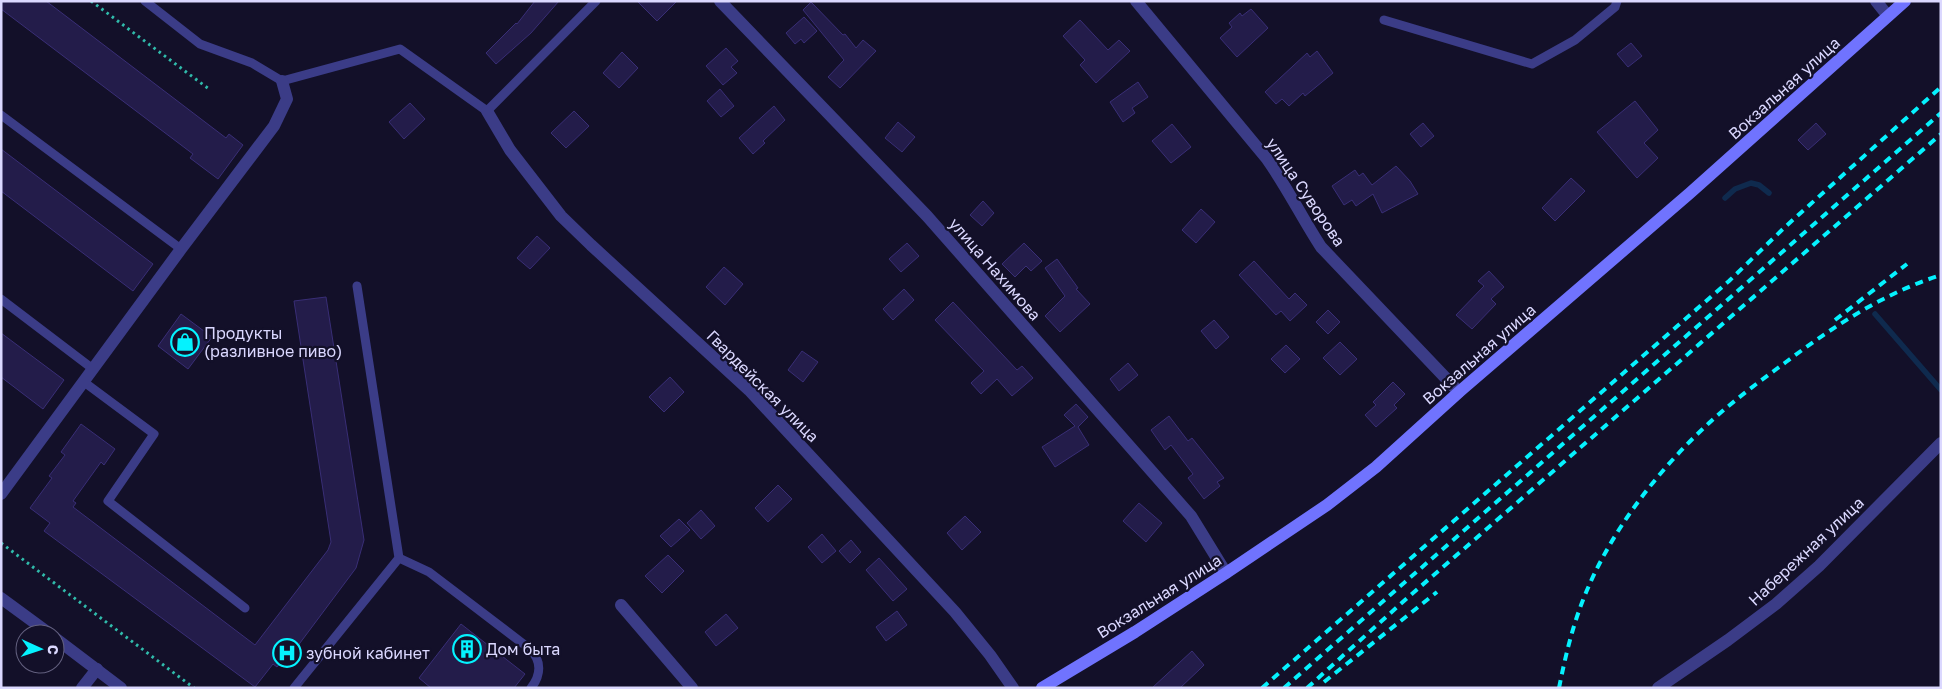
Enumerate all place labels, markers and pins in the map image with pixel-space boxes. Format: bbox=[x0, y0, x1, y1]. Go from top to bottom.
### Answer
place label: Продукты (разливное пиво) bbox=[204, 323, 342, 361]
shop icon: Продукты (разливное пиво) bbox=[170, 327, 200, 357]
building icon: Дом быта bbox=[452, 634, 482, 664]
hospital icon: зубной кабинет bbox=[272, 638, 302, 668]
place label: Дом быта bbox=[486, 639, 560, 659]
place label: зубной кабинет bbox=[306, 643, 430, 663]

